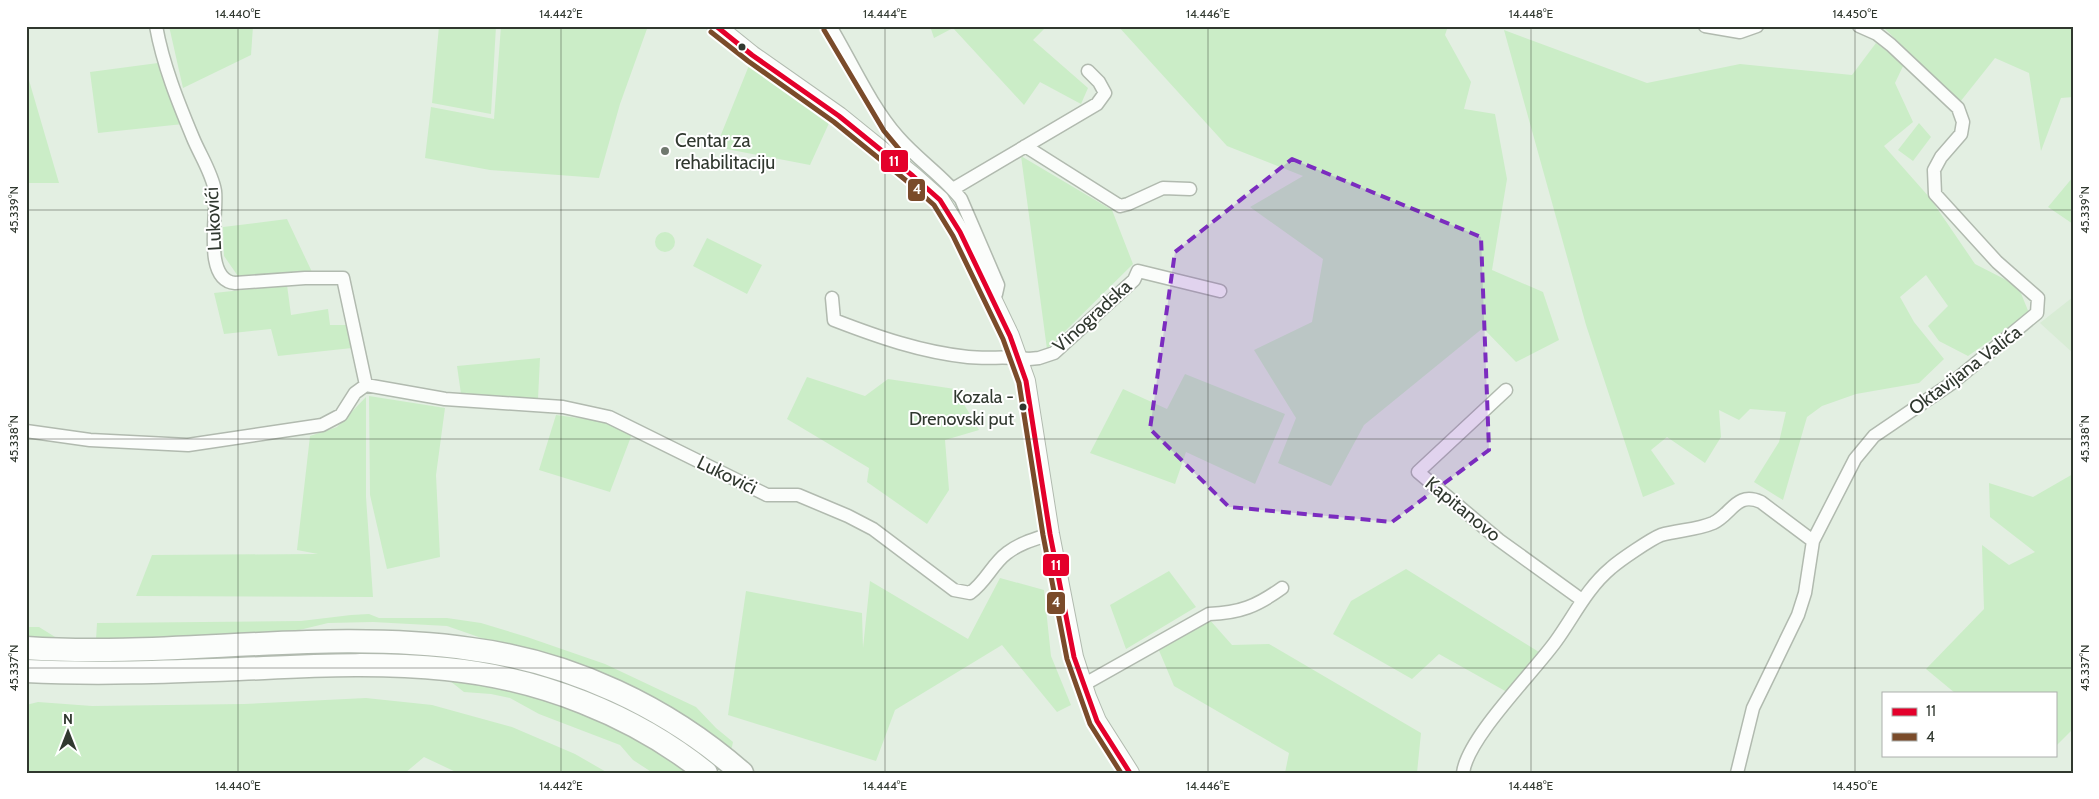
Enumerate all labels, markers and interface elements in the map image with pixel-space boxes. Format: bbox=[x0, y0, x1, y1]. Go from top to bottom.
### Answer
text: 14.440°E bbox=[215, 6, 261, 21]
text: 14.442°E bbox=[539, 6, 583, 21]
text: 14.444°E bbox=[863, 6, 907, 21]
text: 14.446°E bbox=[1186, 6, 1230, 21]
text: 14.448°E bbox=[1509, 6, 1554, 21]
text: 14.450°E bbox=[1832, 6, 1878, 21]
unlabelled marker bbox=[737, 42, 747, 52]
place label: Centar za rehabilitaciju bbox=[675, 129, 775, 174]
marker: Centar za rehabilitaciju bbox=[659, 145, 671, 157]
line badge: 11 bbox=[880, 149, 909, 173]
text: 11 bbox=[889, 152, 899, 170]
line badge: 4 bbox=[907, 178, 926, 202]
text: 4 bbox=[913, 180, 921, 198]
text: 45.339°N bbox=[6, 186, 21, 234]
text: 45.339°N bbox=[2077, 186, 2092, 234]
street label: Lukovići bbox=[200, 187, 226, 251]
street label: Vinogradska bbox=[1048, 275, 1136, 357]
street label: Oktavijana Valića bbox=[1904, 320, 2026, 420]
place label: Kozala - Drenovski put bbox=[909, 386, 1014, 430]
marker: Kozala - Drenovski put bbox=[1018, 402, 1028, 412]
text: 45.338°N bbox=[6, 415, 21, 463]
text: 45.338°N bbox=[2077, 415, 2092, 463]
street label: Lukovići bbox=[693, 451, 761, 499]
street label: Kapitanovo bbox=[1421, 472, 1505, 546]
line badge: 11 bbox=[1042, 553, 1070, 577]
text: 11 bbox=[1051, 556, 1061, 574]
line badge: 4 bbox=[1046, 591, 1066, 615]
text: 4 bbox=[1052, 593, 1060, 611]
text: 45.337°N bbox=[6, 645, 21, 691]
text: 45.337°N bbox=[2077, 645, 2092, 691]
legend bbox=[1882, 692, 2056, 756]
text: 11 bbox=[1926, 702, 1936, 720]
north arrow bbox=[42, 706, 92, 756]
text: N bbox=[63, 710, 73, 728]
text: 4 bbox=[1926, 728, 1935, 746]
text: 14.440°E bbox=[215, 778, 261, 793]
text: 14.442°E bbox=[539, 778, 583, 793]
text: 14.444°E bbox=[863, 778, 907, 793]
text: 14.446°E bbox=[1186, 778, 1230, 793]
text: 14.448°E bbox=[1509, 778, 1554, 793]
text: 14.450°E bbox=[1832, 778, 1878, 793]

